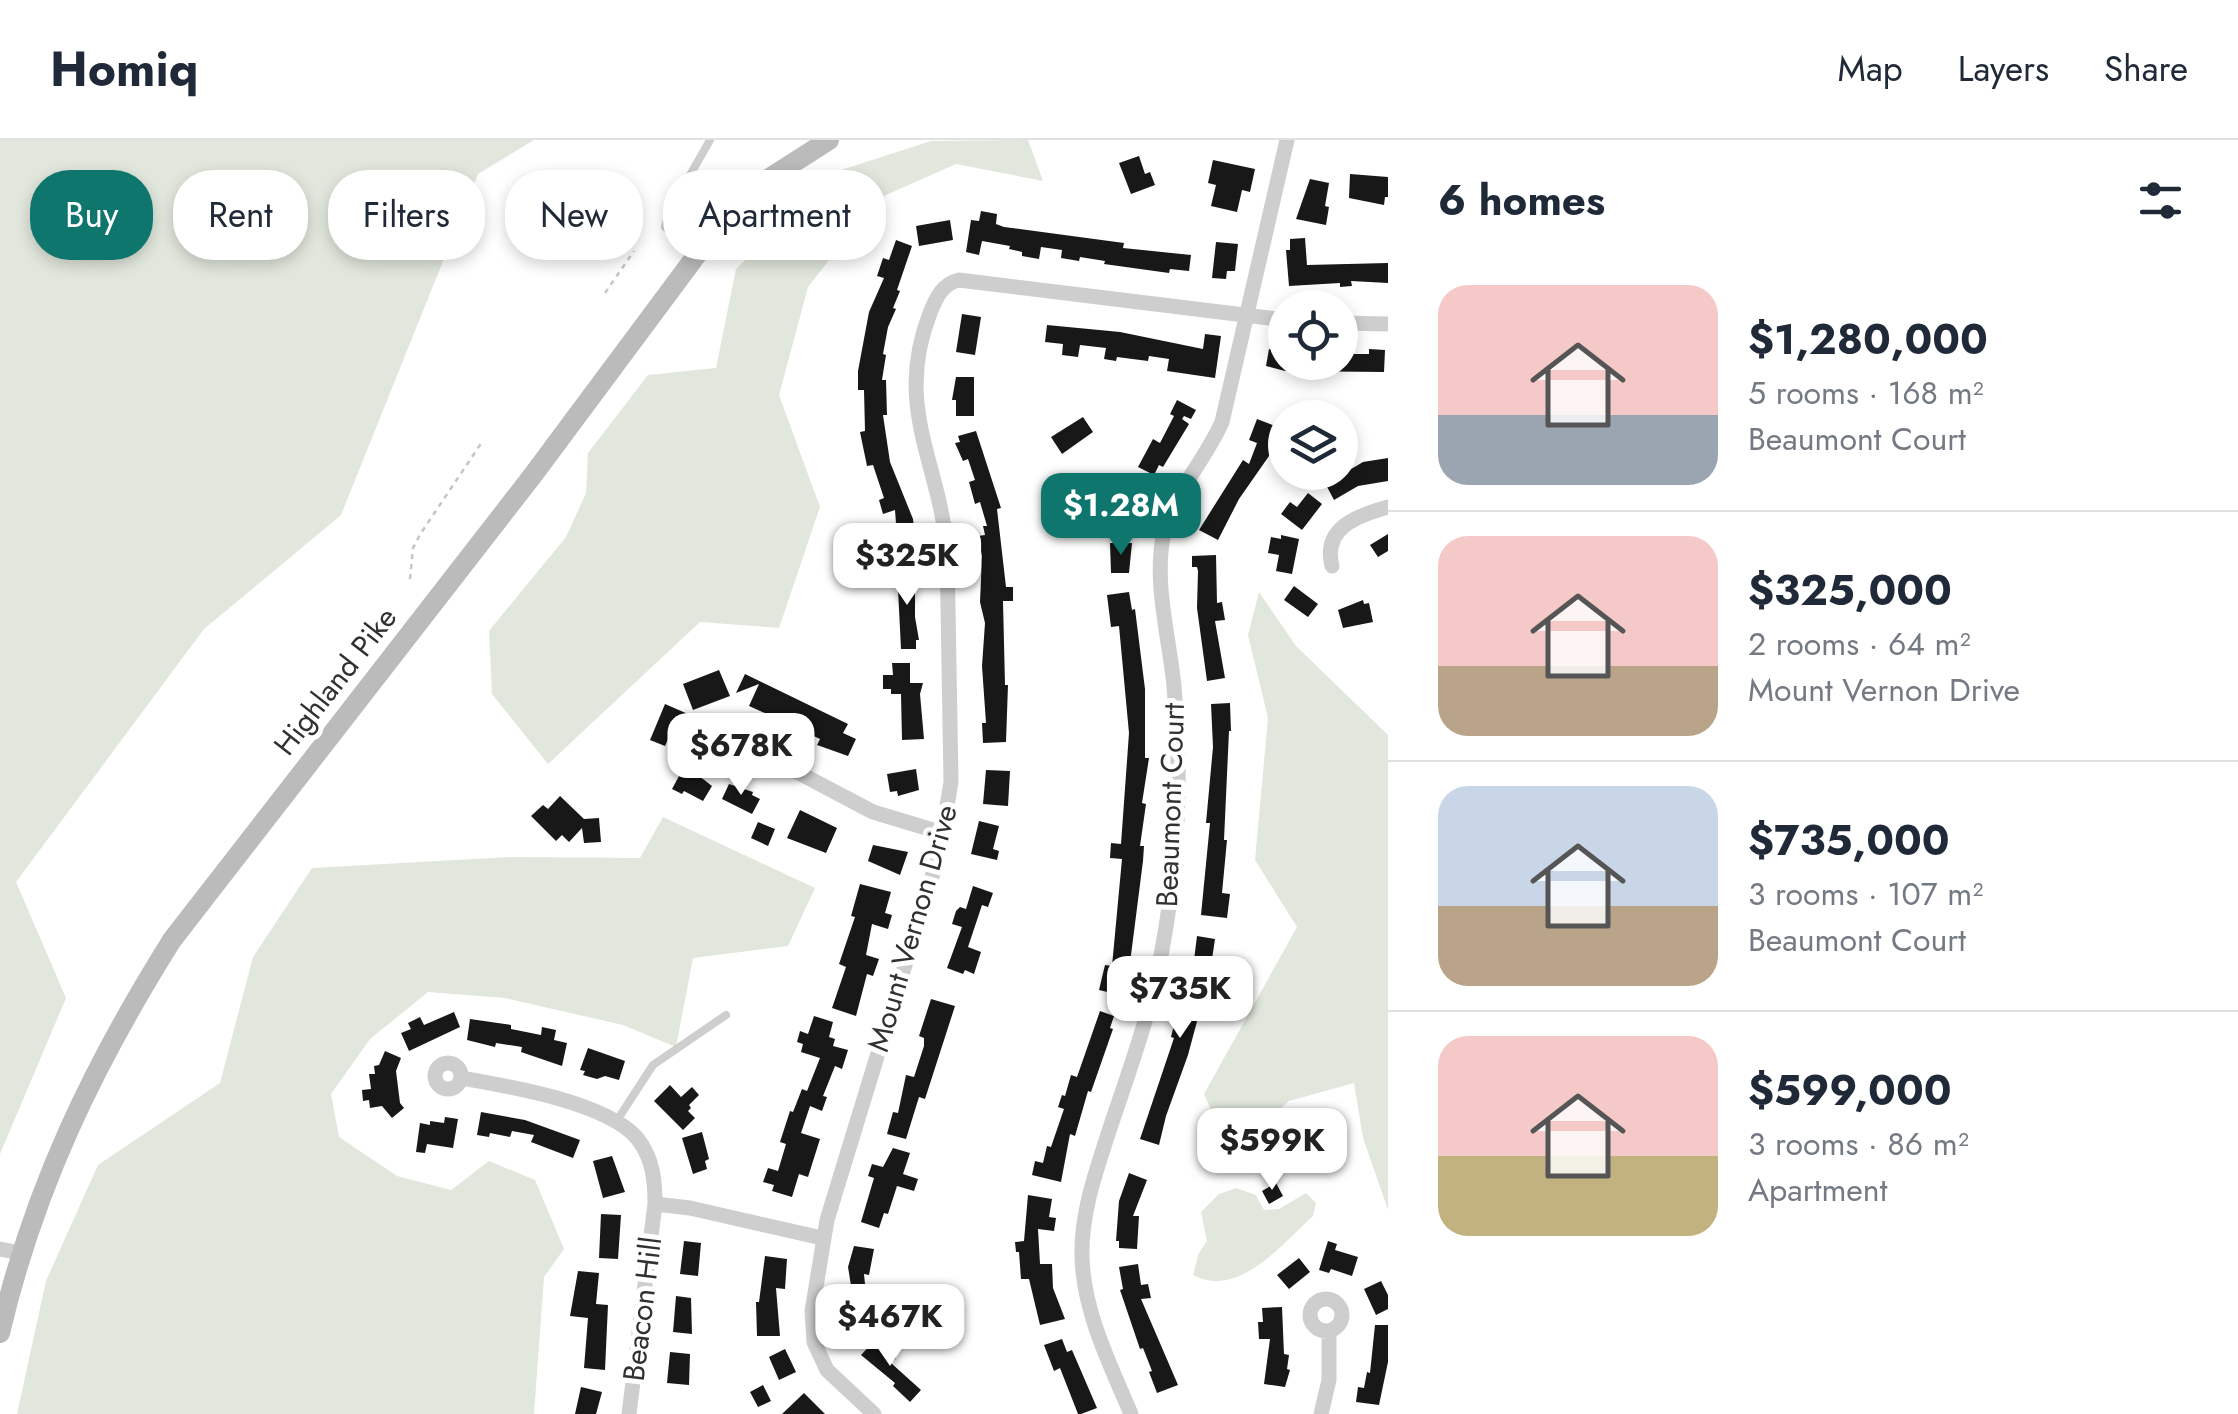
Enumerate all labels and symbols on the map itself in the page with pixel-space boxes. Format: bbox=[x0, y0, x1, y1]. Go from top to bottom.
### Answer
pin: $1.28M bbox=[1040, 473, 1202, 558]
pin: $325K bbox=[837, 523, 977, 608]
street label: Highland Pike bbox=[263, 598, 407, 764]
street label: Beaumont Court bbox=[1145, 701, 1195, 908]
pin: $678K bbox=[671, 713, 811, 798]
street label: Mount Vernon Drive bbox=[856, 799, 968, 1057]
pin: $735K bbox=[1110, 956, 1250, 1041]
pin: $599K bbox=[1202, 1108, 1342, 1193]
street label: Beacon Hill bbox=[612, 1234, 672, 1384]
pin: $467K bbox=[820, 1284, 960, 1369]

